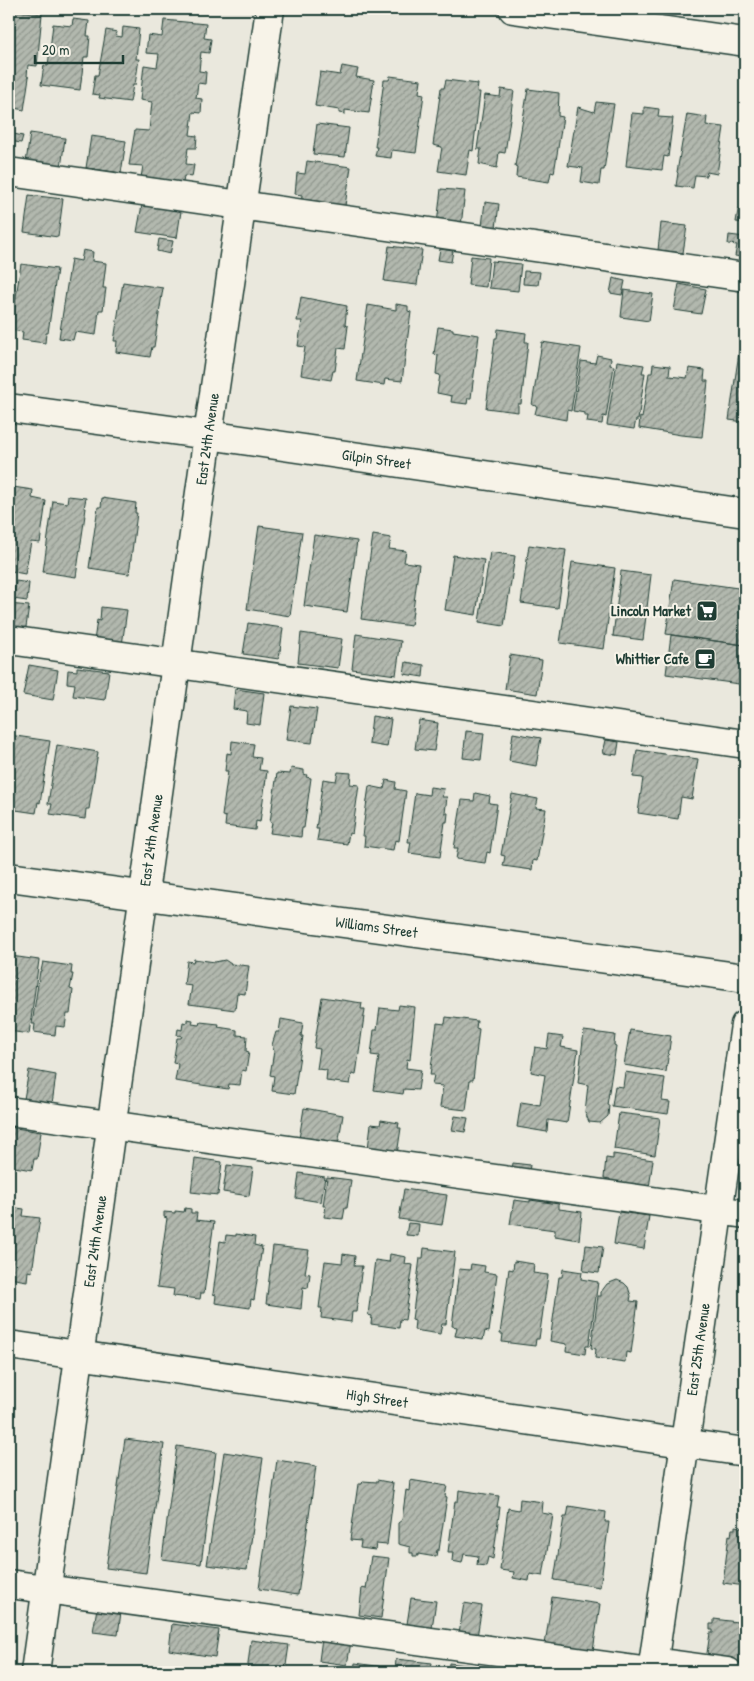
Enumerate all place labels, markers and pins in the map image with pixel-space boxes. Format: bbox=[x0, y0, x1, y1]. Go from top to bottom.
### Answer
supermarket icon: Lincoln Market bbox=[695, 599, 719, 623]
place label: Lincoln Market bbox=[611, 600, 692, 621]
cafe icon: Whittier Cafe bbox=[693, 647, 717, 671]
place label: Whittier Cafe bbox=[616, 648, 689, 669]

